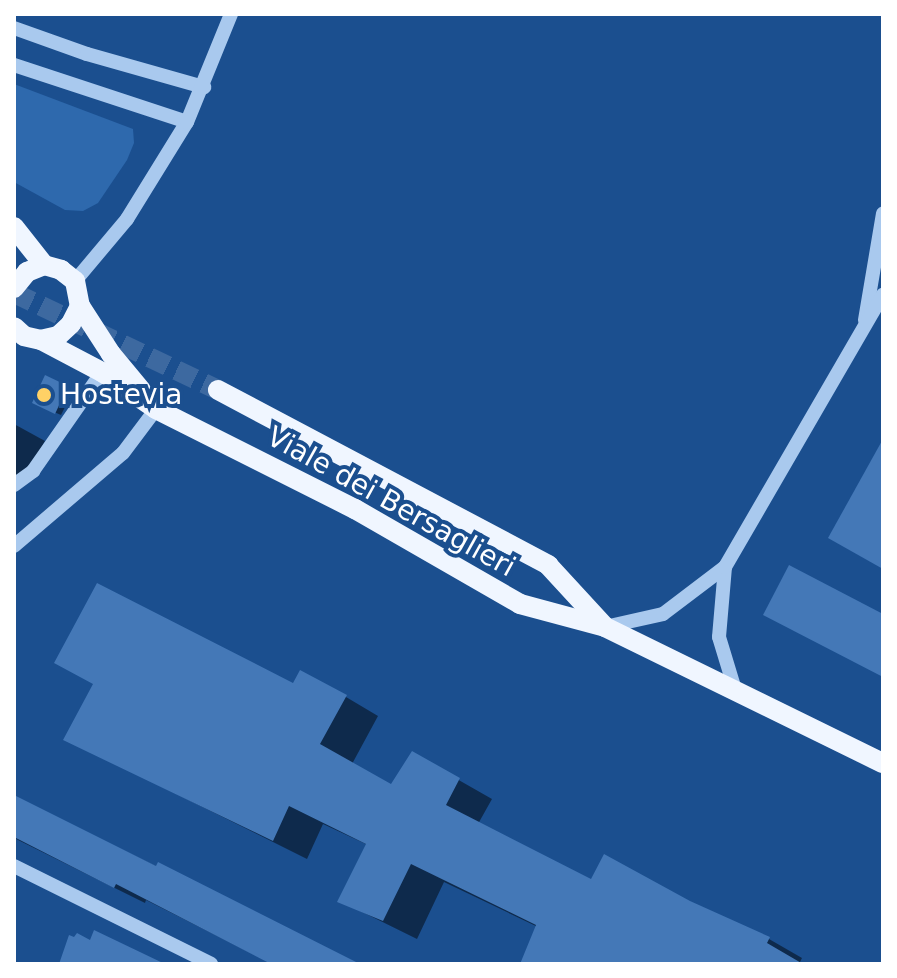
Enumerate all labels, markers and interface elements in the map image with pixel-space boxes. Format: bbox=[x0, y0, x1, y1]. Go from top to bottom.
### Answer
place label: Hostevia bbox=[60, 378, 182, 412]
marker: Hostevia bbox=[35, 386, 53, 404]
street label: Viale dei Bersaglieri bbox=[261, 420, 521, 584]

